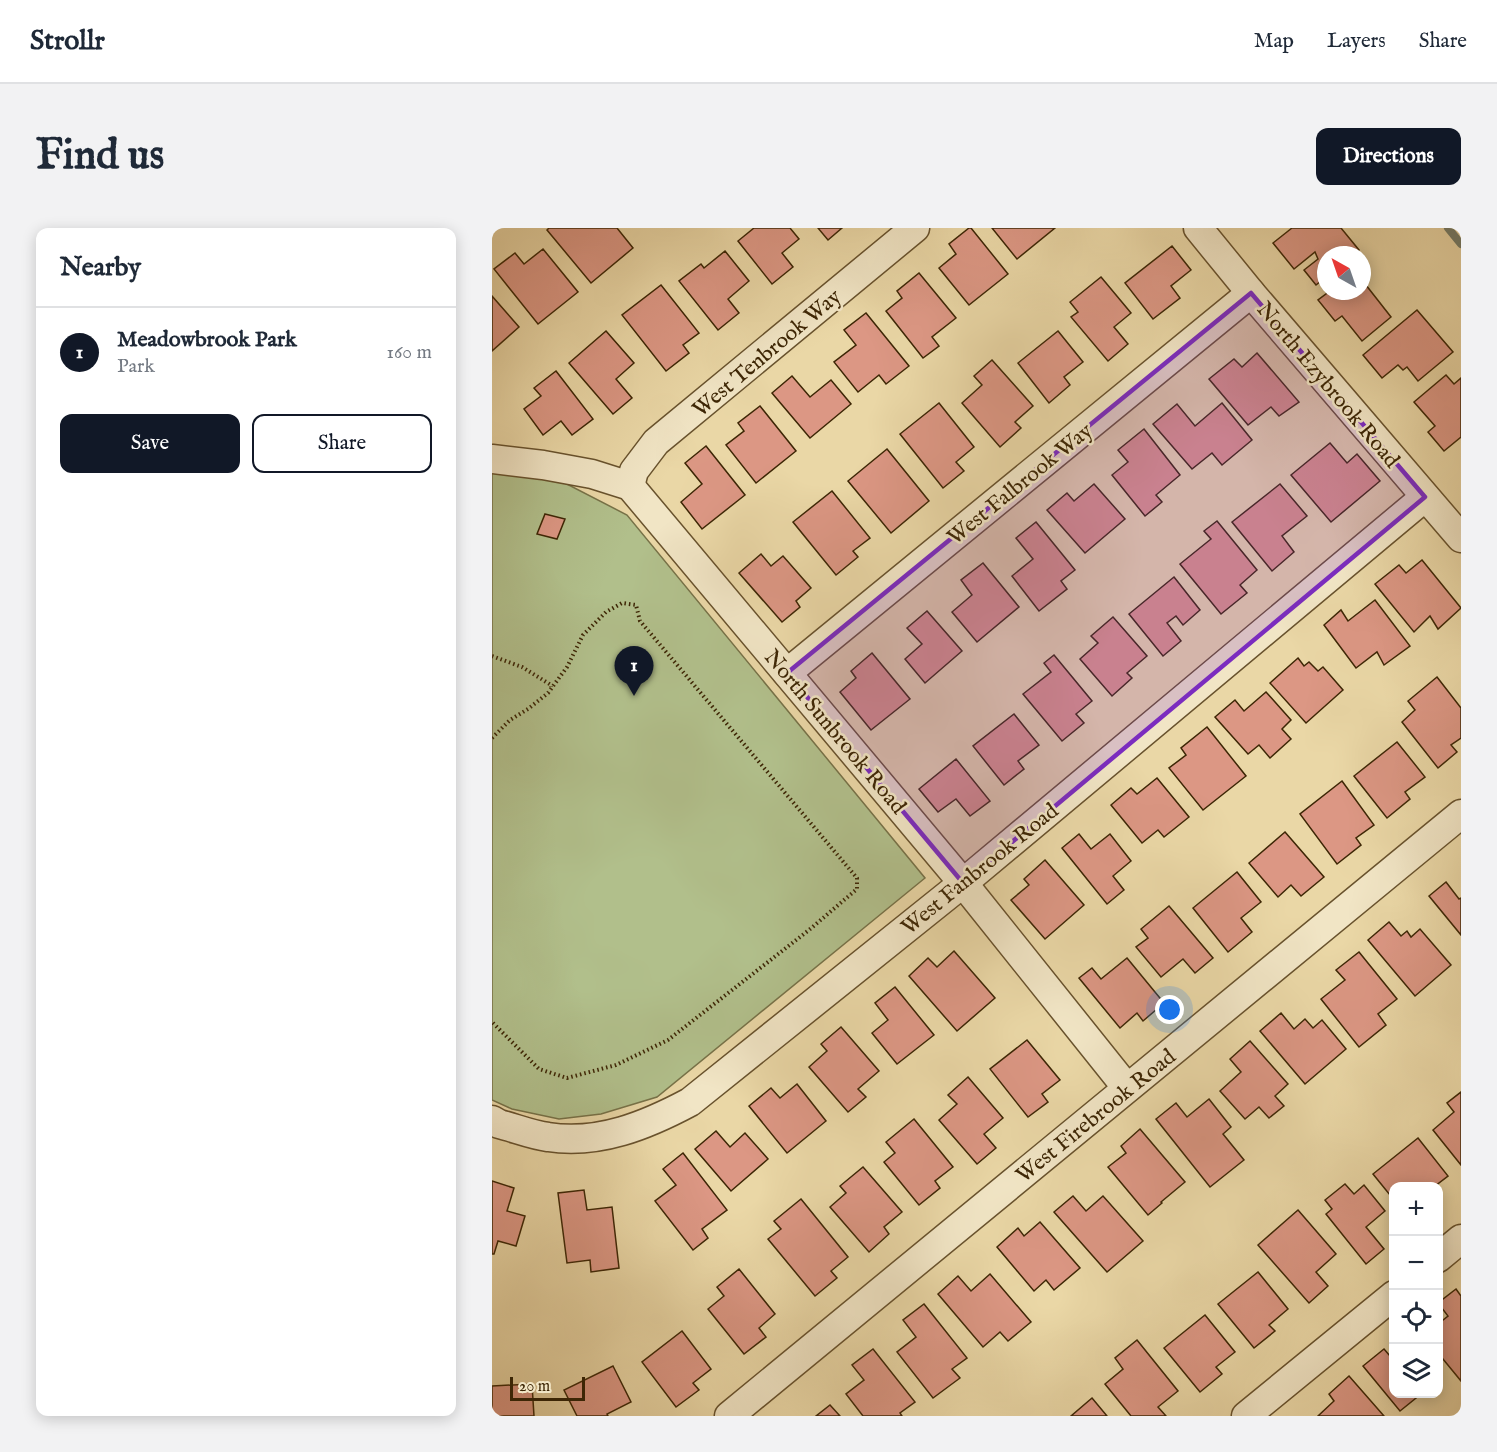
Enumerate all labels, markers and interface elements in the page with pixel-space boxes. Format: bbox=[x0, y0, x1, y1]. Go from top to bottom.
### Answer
text: Strollr bbox=[30, 24, 105, 59]
text: Map bbox=[1254, 28, 1294, 55]
text: Layers bbox=[1327, 28, 1386, 55]
text: Share bbox=[1419, 28, 1467, 55]
button: Directions bbox=[1316, 128, 1461, 185]
text: Find us bbox=[36, 130, 164, 183]
north arrow bbox=[1317, 246, 1371, 300]
text: Nearby bbox=[60, 251, 141, 284]
street label: West Tenbrook Way bbox=[687, 283, 848, 424]
street label: North Ezybrook Road bbox=[1250, 297, 1405, 474]
text: Meadowbrook Park bbox=[117, 326, 297, 354]
text: 1 bbox=[76, 340, 83, 365]
text: 160 m bbox=[386, 340, 432, 365]
text: Park bbox=[117, 354, 155, 379]
button: Save bbox=[60, 414, 240, 473]
button: Share bbox=[252, 414, 432, 473]
street label: West Falbrook Way bbox=[942, 417, 1099, 552]
street label: North Sunbrook Road bbox=[757, 644, 912, 821]
pin: 1 bbox=[614, 646, 654, 696]
street label: West Fanbrook Road bbox=[896, 797, 1065, 942]
your location bbox=[1155, 995, 1184, 1024]
street label: West Firebrook Road bbox=[1011, 1043, 1182, 1190]
map controls bbox=[1389, 1182, 1443, 1398]
button: + bbox=[1389, 1182, 1443, 1236]
button: − bbox=[1389, 1236, 1443, 1290]
button: locate bbox=[1389, 1290, 1443, 1344]
button: layers bbox=[1389, 1344, 1443, 1398]
scale bar bbox=[510, 1374, 585, 1402]
text: 20 m bbox=[519, 1377, 550, 1397]

